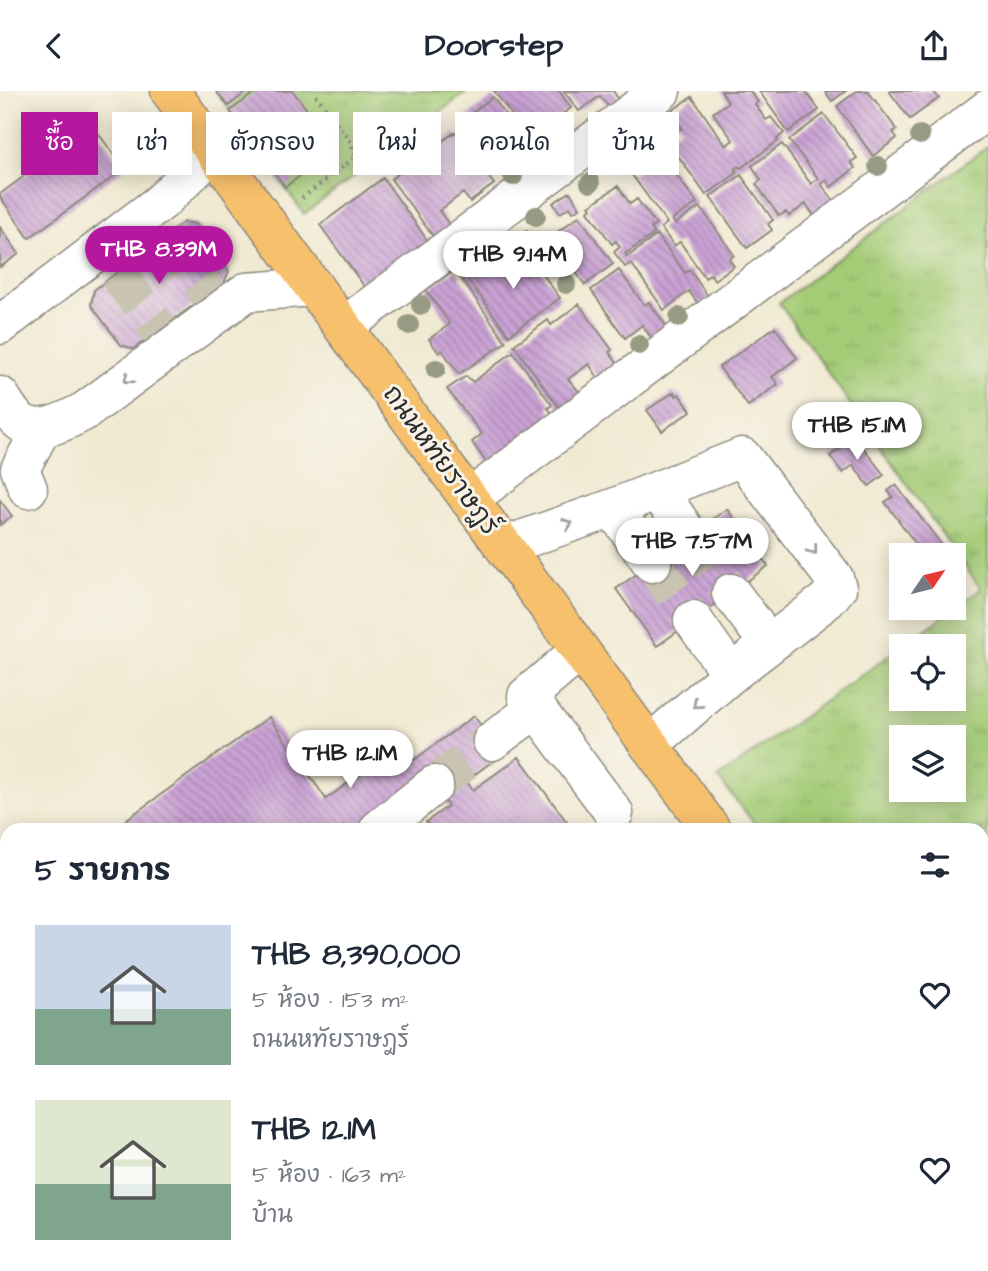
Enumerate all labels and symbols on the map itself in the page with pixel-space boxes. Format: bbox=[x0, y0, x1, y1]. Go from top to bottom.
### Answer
pin: THB 8.39M bbox=[79, 227, 239, 286]
pin: THB 9.14M bbox=[433, 231, 593, 291]
one-way arrow bbox=[123, 371, 135, 384]
street label: ถนนหทัยราษฎร์ bbox=[374, 378, 508, 542]
pin: THB 15.1M bbox=[777, 403, 937, 462]
one-way arrow bbox=[562, 518, 574, 532]
pin: THB 7.57M bbox=[612, 519, 772, 578]
one-way arrow bbox=[805, 543, 818, 555]
north arrow bbox=[889, 543, 966, 619]
one-way arrow bbox=[692, 695, 705, 708]
pin: THB 12.1M bbox=[270, 731, 430, 790]

